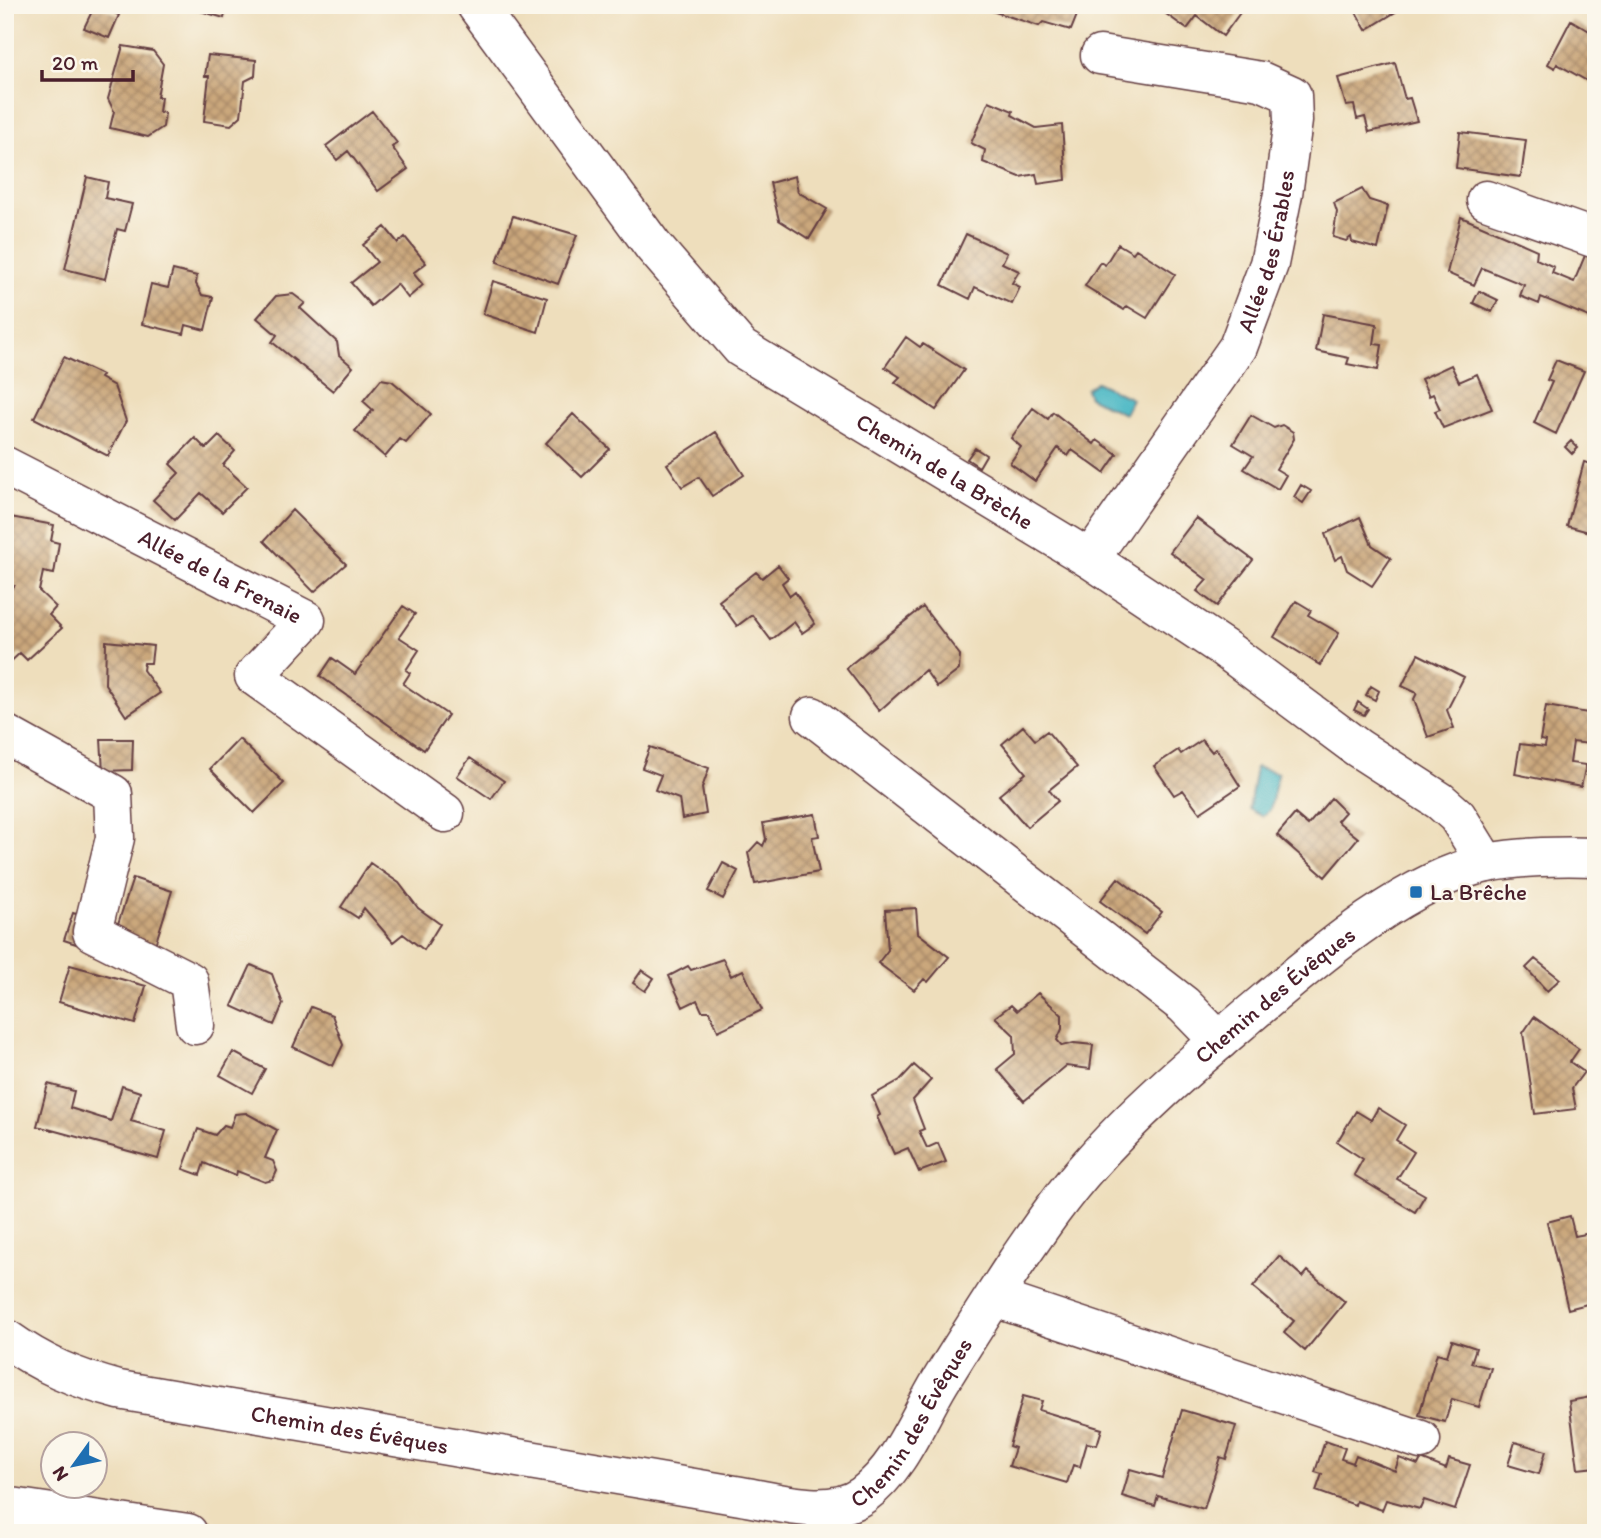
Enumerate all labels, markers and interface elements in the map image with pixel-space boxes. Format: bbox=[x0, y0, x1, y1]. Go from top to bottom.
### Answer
scale bar bbox=[42, 38, 133, 82]
text: 20 m bbox=[52, 50, 99, 75]
street label: Allée des Érables bbox=[1231, 168, 1300, 336]
street label: Chemin de la Brèche bbox=[851, 407, 1039, 536]
street label: Allée de la Frenaie bbox=[134, 523, 307, 630]
place label: La Brêche bbox=[1430, 878, 1527, 906]
marker: La Brêche bbox=[1408, 884, 1424, 900]
street label: Chemin des Évêques bbox=[1189, 920, 1360, 1070]
street label: Chemin des Évêques bbox=[845, 1332, 978, 1514]
street label: Chemin des Évêques bbox=[249, 1399, 451, 1460]
north arrow bbox=[38, 1430, 108, 1500]
text: N bbox=[47, 1462, 73, 1486]

